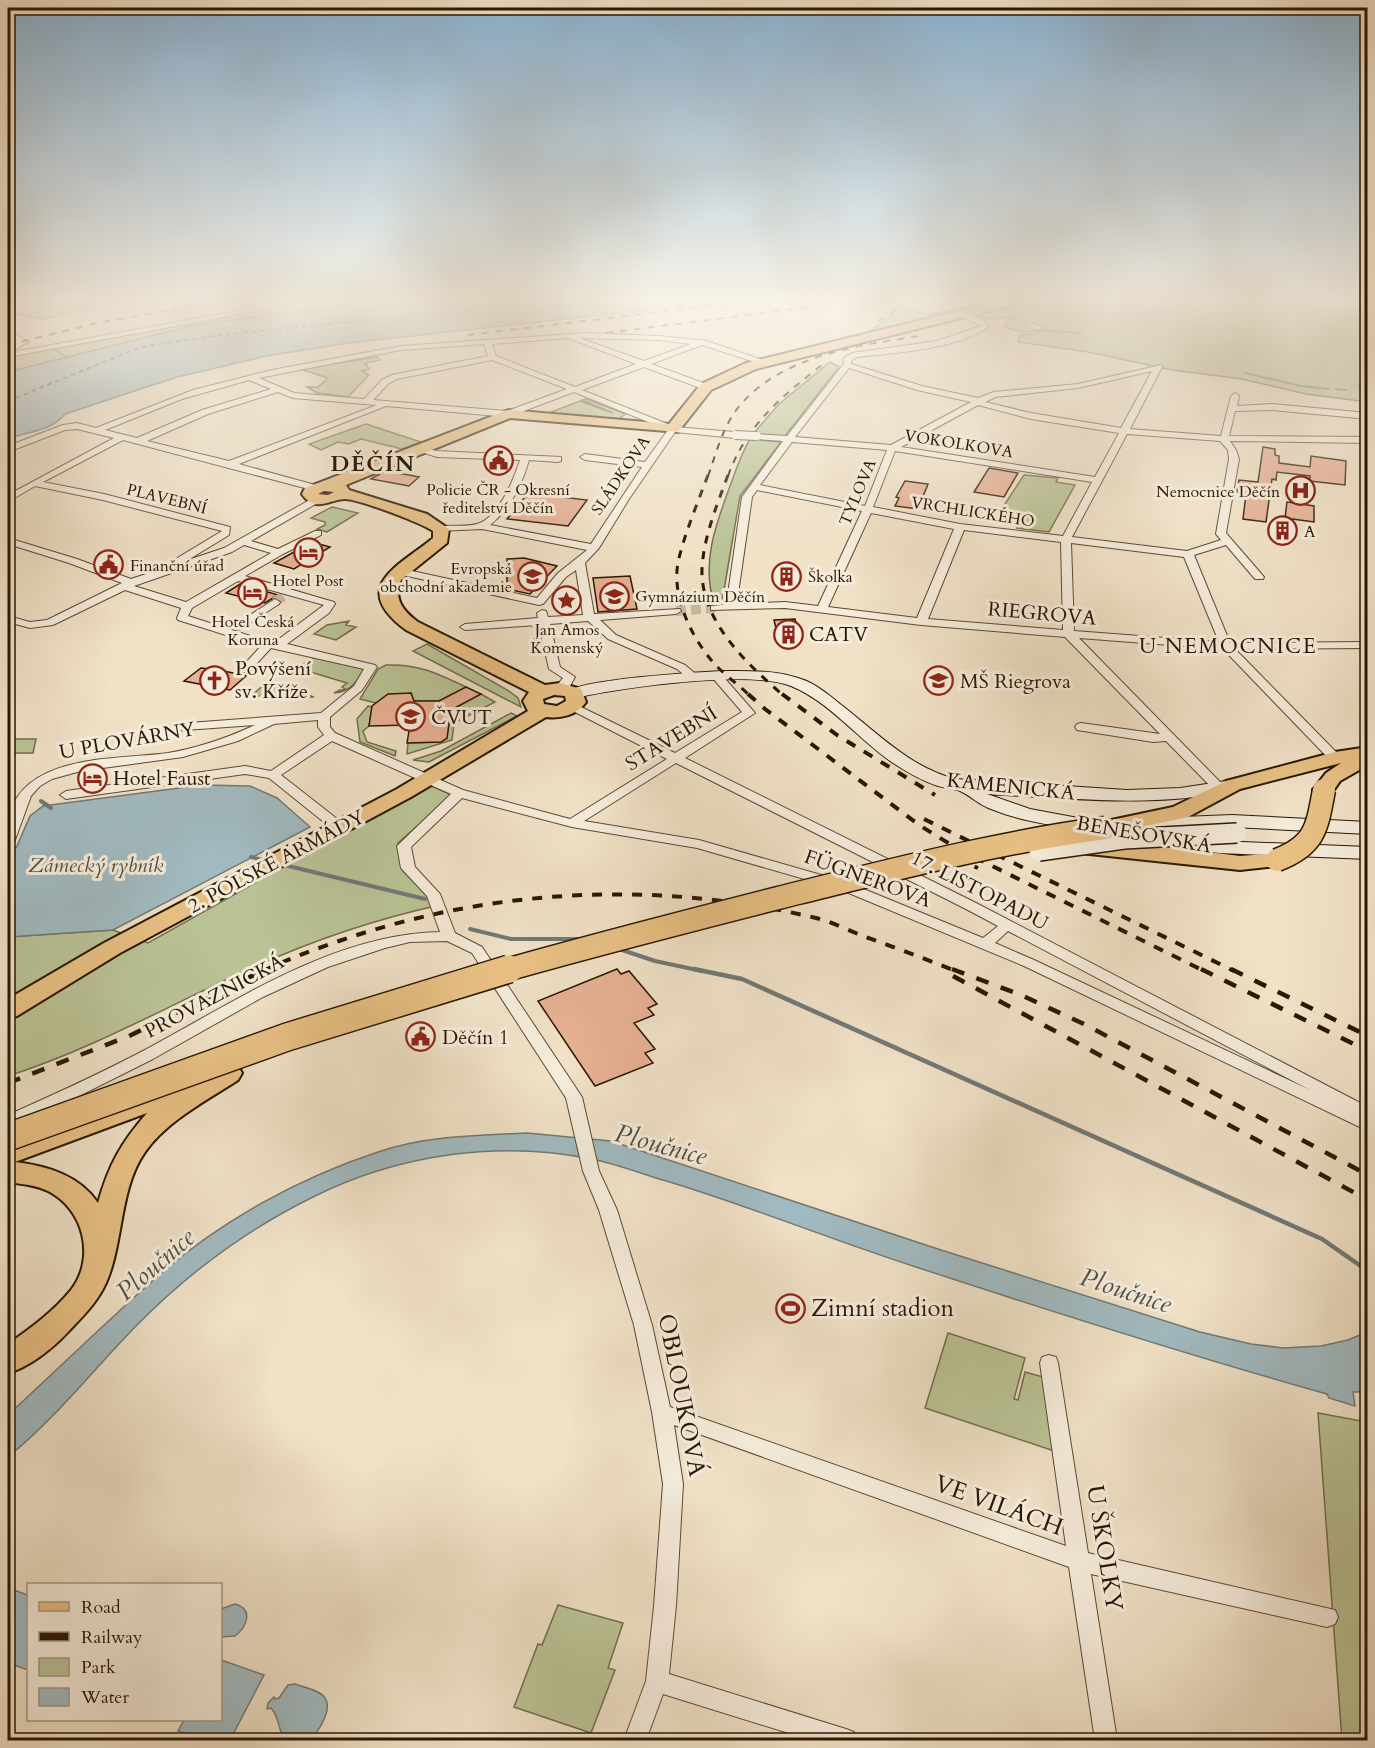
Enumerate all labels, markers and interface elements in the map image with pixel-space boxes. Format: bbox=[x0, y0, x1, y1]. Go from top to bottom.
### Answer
street label: VOKOLKOVA bbox=[903, 425, 1015, 464]
street label: SLÁDKOVA bbox=[586, 431, 656, 519]
public building icon: Policie ČR - Okresní ředitelství Děčín bbox=[482, 445, 514, 477]
district label: DĚČÍN bbox=[330, 449, 416, 479]
street label: TYLOVA bbox=[834, 455, 882, 529]
hospital icon: Nemocnice Děčín bbox=[1285, 475, 1317, 507]
street label: PLAVEBNÍ bbox=[124, 478, 209, 520]
place label: Policie ČR - Okresní ředitelství Děčín bbox=[426, 479, 570, 519]
place label: Nemocnice Děčín bbox=[1156, 481, 1280, 503]
street label: VRCHLICKÉHO bbox=[909, 491, 1036, 533]
building icon: A bbox=[1267, 515, 1299, 547]
place label: A bbox=[1304, 521, 1316, 543]
hotel icon: Hotel Post bbox=[292, 536, 324, 568]
public building icon: Finanční úřad bbox=[93, 549, 125, 581]
place label: Finanční úřad bbox=[130, 555, 224, 577]
place label: Evropská obchodní akademie bbox=[380, 558, 512, 598]
building icon: Školka bbox=[771, 560, 803, 592]
school or university icon: Evropská obchodní akademie bbox=[517, 561, 549, 593]
place label: Školka bbox=[808, 566, 853, 588]
place label: Hotel Post bbox=[272, 570, 344, 592]
hotel icon: Hotel Česká Koruna bbox=[237, 577, 269, 609]
school or university icon: Gymnázium Děčín bbox=[598, 580, 630, 612]
place icon: Jan Amos Komenský bbox=[551, 585, 583, 617]
place label: Gymnázium Děčín bbox=[635, 586, 765, 608]
street label: RIEGROVA bbox=[987, 595, 1098, 632]
place label: Hotel Česká Koruna bbox=[211, 611, 295, 651]
building icon: CATV bbox=[772, 618, 804, 650]
place label: Jan Amos Komenský bbox=[531, 619, 604, 659]
place label: CATV bbox=[809, 621, 868, 648]
district label: U NEMOCNICE bbox=[1139, 632, 1317, 661]
place label: Povýšení sv. Kříže bbox=[235, 655, 312, 705]
church icon: Povýšení sv. Kříže bbox=[198, 664, 230, 696]
school or university icon: MŠ Riegrova bbox=[923, 665, 955, 697]
place label: MŠ Riegrova bbox=[960, 668, 1071, 695]
street label: STAVEBNÍ bbox=[620, 700, 722, 777]
school or university icon: ČVUT bbox=[394, 701, 426, 733]
place label: ČVUT bbox=[431, 704, 492, 731]
street label: U PLOVÁRNY bbox=[57, 715, 197, 766]
hotel icon: Hotel Faust bbox=[76, 762, 108, 794]
place label: Hotel Faust bbox=[113, 765, 211, 792]
street label: KAMENICKÁ bbox=[946, 766, 1077, 807]
street label: 2. POLSKÉ ARMÁDY bbox=[183, 803, 370, 920]
street label: BENEŠOVSKÁ bbox=[1074, 809, 1214, 860]
street label: FÜGNEROVA bbox=[801, 843, 936, 914]
street label: 17. LISTOPADU bbox=[907, 844, 1054, 937]
water label: Zámecký rybník bbox=[29, 851, 164, 880]
street label: PROVAZNICKÁ bbox=[140, 948, 289, 1045]
public building icon: Děčín 1 bbox=[405, 1021, 437, 1053]
place label: Děčín 1 bbox=[442, 1024, 509, 1051]
water label: Ploučnice bbox=[611, 1115, 712, 1174]
water label: Ploučnice bbox=[108, 1220, 203, 1308]
water label: Ploučnice bbox=[1076, 1259, 1177, 1322]
sports icon: Zimní stadion bbox=[774, 1292, 806, 1324]
place label: Zimní stadion bbox=[811, 1292, 954, 1325]
street label: OBLOUKOVÁ bbox=[650, 1311, 714, 1480]
street label: VE VILÁCH bbox=[930, 1467, 1068, 1544]
street label: U ŠKOLKY bbox=[1078, 1483, 1131, 1613]
legend bbox=[27, 1583, 222, 1721]
text: Road bbox=[81, 1595, 121, 1620]
text: Railway bbox=[81, 1625, 143, 1650]
text: Park bbox=[81, 1655, 116, 1680]
text: Water bbox=[80, 1685, 130, 1710]

